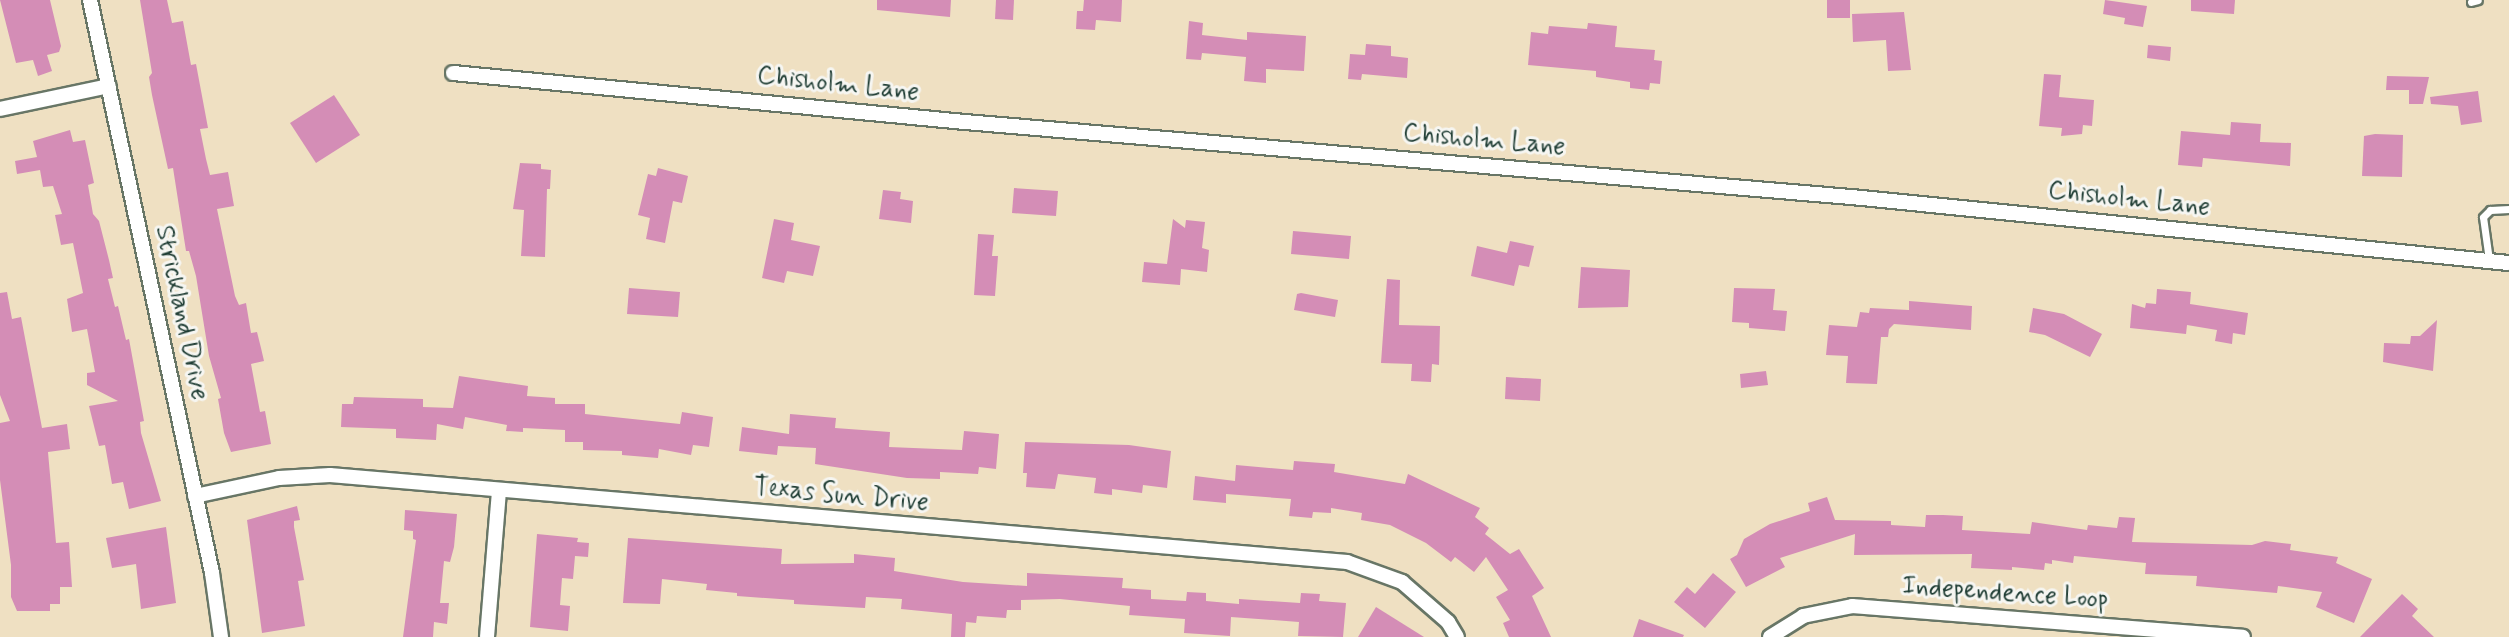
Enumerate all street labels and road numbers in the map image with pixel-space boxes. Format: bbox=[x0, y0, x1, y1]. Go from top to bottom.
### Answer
street label: Chisholm Lane bbox=[754, 61, 922, 109]
street label: Chisholm Lane bbox=[1401, 118, 1567, 164]
street label: Chisholm Lane bbox=[2045, 176, 2213, 224]
street label: Strickland Drive bbox=[147, 224, 215, 402]
street label: Texas Sun Drive bbox=[753, 473, 929, 519]
street label: Independence Loop bbox=[1899, 571, 2111, 617]

